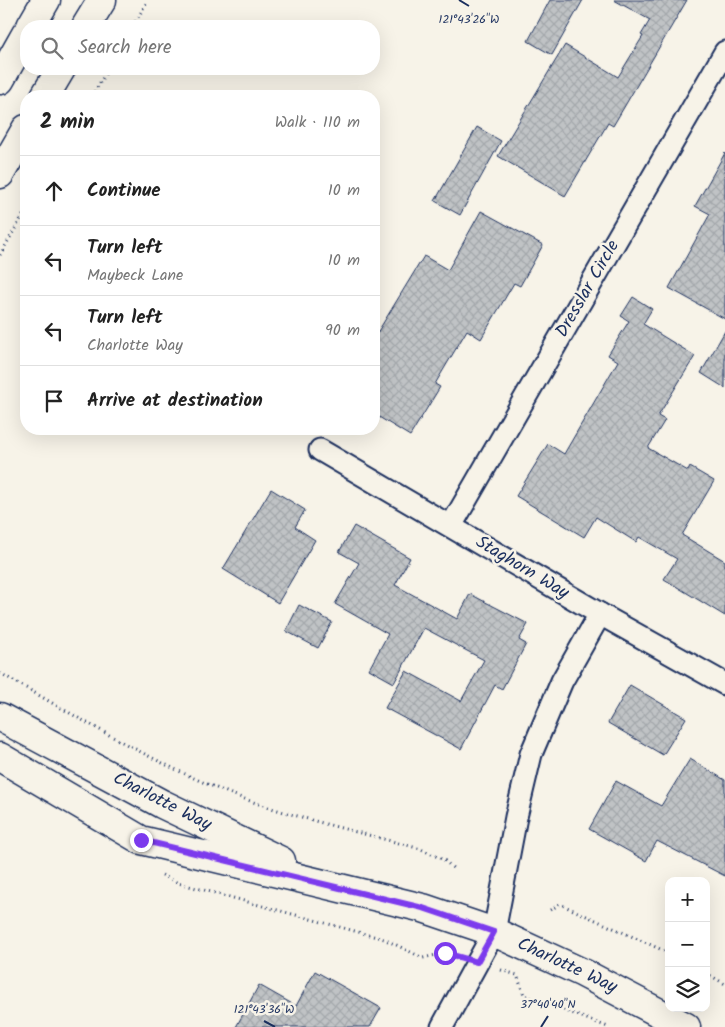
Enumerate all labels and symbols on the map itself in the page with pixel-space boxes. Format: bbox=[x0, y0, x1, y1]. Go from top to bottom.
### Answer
text: 121°43'26"W bbox=[439, 10, 499, 29]
street label: Dresslar Circle bbox=[548, 235, 628, 343]
street label: Staghorn Way bbox=[470, 529, 575, 608]
street label: Charlotte Way bbox=[107, 765, 217, 840]
route end bbox=[130, 829, 153, 852]
street label: Charlotte Way bbox=[512, 930, 622, 1002]
route start bbox=[434, 942, 457, 965]
text: 37°40'40"N bbox=[520, 995, 576, 1014]
text: 121°43'36"W bbox=[234, 1000, 294, 1019]

